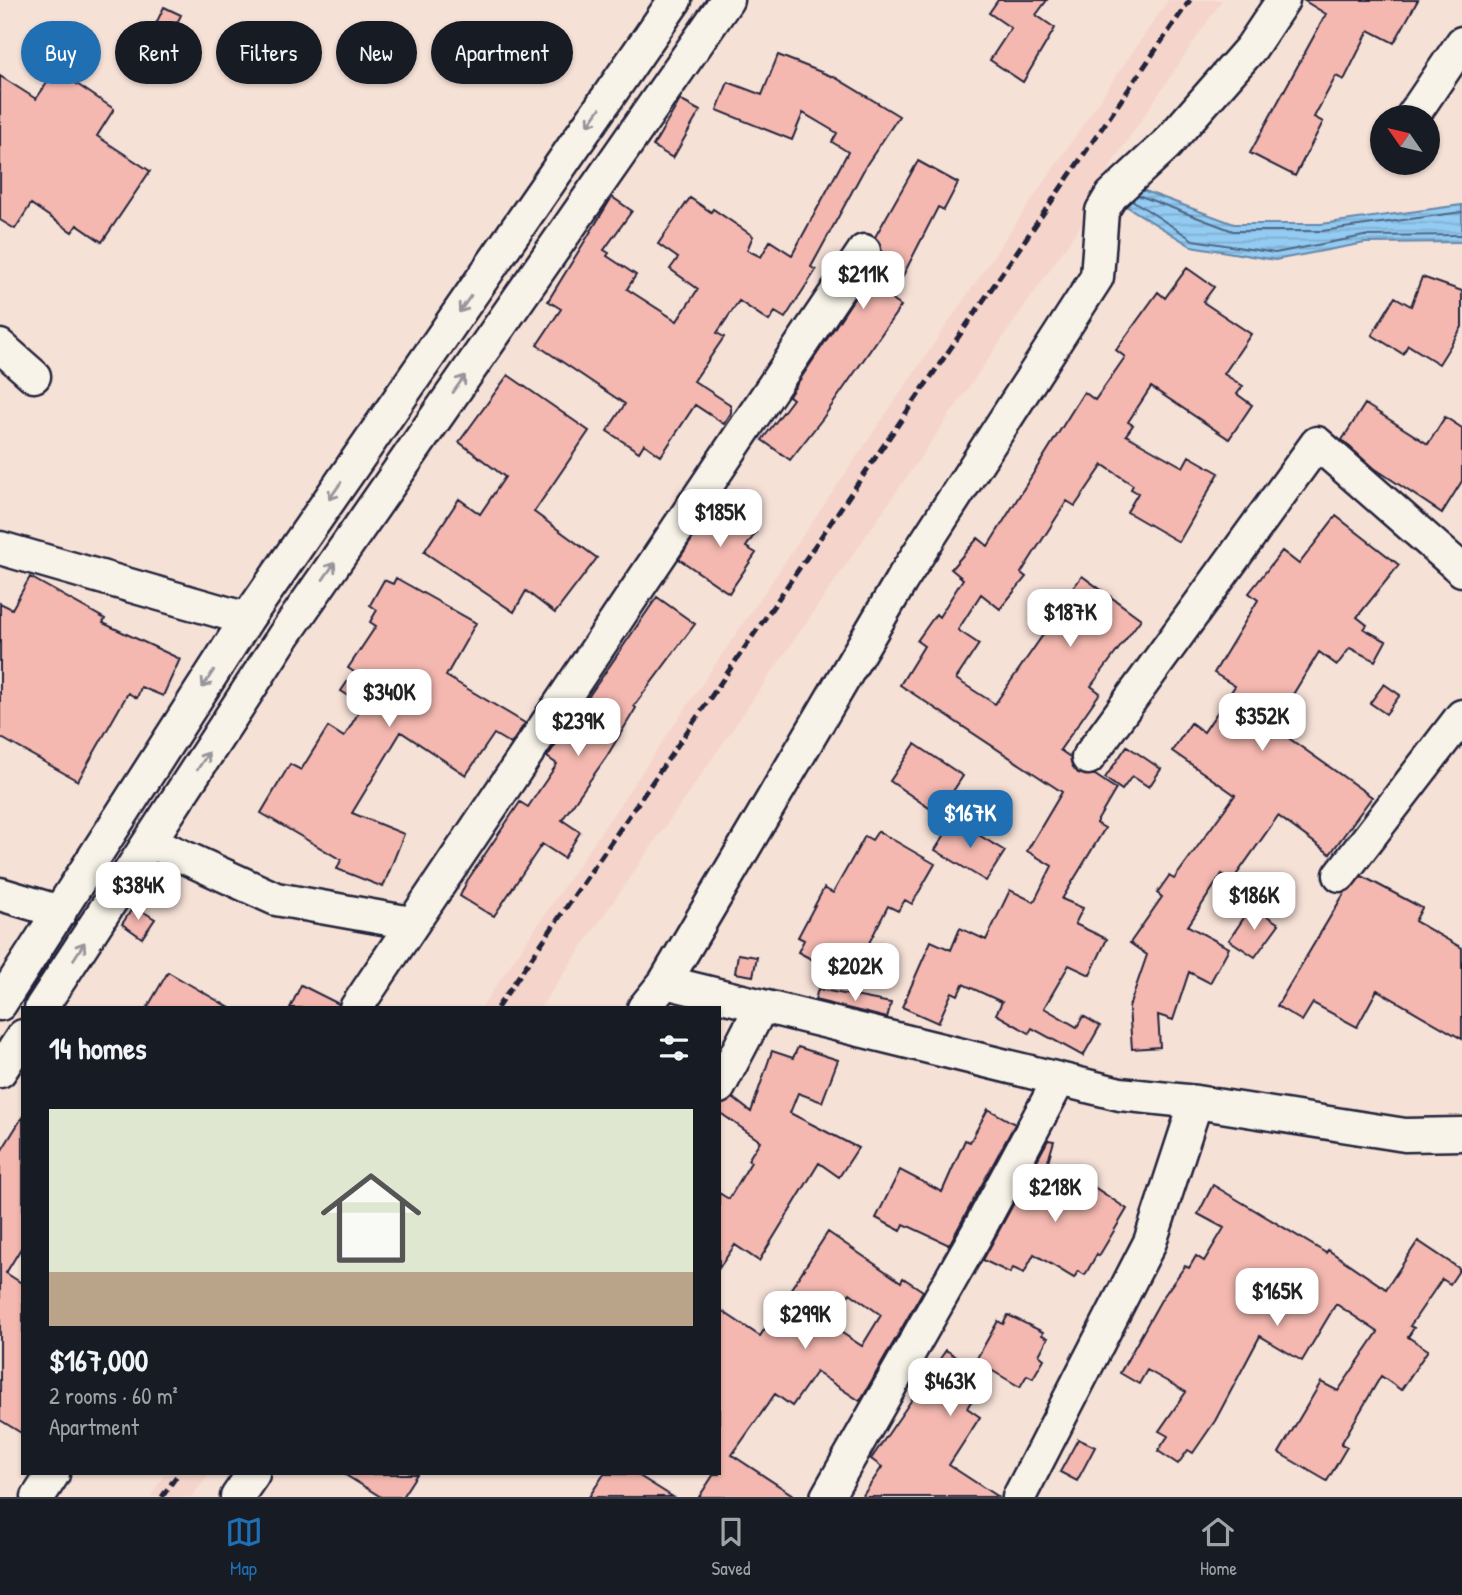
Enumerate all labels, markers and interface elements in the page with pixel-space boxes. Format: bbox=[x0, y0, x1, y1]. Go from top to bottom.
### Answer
chip: Buy bbox=[21, 21, 101, 84]
chip: Rent bbox=[115, 21, 202, 84]
chip: Filters bbox=[216, 21, 322, 84]
chip: New bbox=[336, 21, 417, 84]
chip: Apartment bbox=[431, 21, 573, 84]
north arrow bbox=[1370, 105, 1440, 175]
map controls bbox=[1370, 105, 1440, 175]
one-way arrow bbox=[587, 107, 601, 126]
pin: $211K bbox=[814, 252, 912, 311]
text: $211K bbox=[837, 258, 889, 289]
one-way arrow bbox=[458, 294, 472, 313]
one-way arrow bbox=[452, 375, 466, 395]
one-way arrow bbox=[328, 481, 342, 500]
pin: $185K bbox=[671, 490, 769, 549]
text: $185K bbox=[694, 496, 746, 527]
one-way arrow bbox=[322, 562, 336, 581]
pin: $187K bbox=[1021, 590, 1119, 649]
text: $187K bbox=[1043, 596, 1097, 627]
one-way arrow bbox=[201, 669, 215, 689]
pin: $340K bbox=[340, 670, 438, 729]
text: $340K bbox=[363, 676, 415, 707]
pin: $352K bbox=[1213, 694, 1311, 753]
pin: $239K bbox=[529, 698, 627, 758]
text: $352K bbox=[1235, 700, 1289, 731]
text: $239K bbox=[551, 705, 605, 736]
one-way arrow bbox=[197, 751, 211, 771]
pin: $167K bbox=[921, 790, 1019, 850]
text: $167K bbox=[944, 797, 996, 828]
pin: $384K bbox=[89, 862, 187, 922]
text: $384K bbox=[112, 869, 164, 900]
pin: $186K bbox=[1205, 872, 1303, 932]
text: $186K bbox=[1228, 879, 1280, 910]
one-way arrow bbox=[71, 942, 86, 961]
pin: $202K bbox=[806, 944, 904, 1003]
text: $202K bbox=[827, 950, 883, 981]
text: 14 homes bbox=[49, 1028, 147, 1068]
icon: filters bbox=[655, 1029, 693, 1067]
icon: home bbox=[308, 1155, 434, 1281]
pin: $218K bbox=[1006, 1164, 1104, 1224]
text: $218K bbox=[1029, 1171, 1081, 1202]
pin: $165K bbox=[1228, 1268, 1326, 1328]
text: $165K bbox=[1252, 1275, 1302, 1306]
pin: $299K bbox=[756, 1292, 854, 1351]
text: $299K bbox=[779, 1298, 831, 1329]
text: $167,000 bbox=[49, 1340, 148, 1380]
pin: $463K bbox=[901, 1358, 999, 1418]
text: $463K bbox=[924, 1365, 976, 1396]
text: 2 rooms · 60 m² bbox=[49, 1380, 178, 1411]
text: Apartment bbox=[49, 1411, 139, 1442]
tab: Map bbox=[225, 1513, 263, 1581]
tab: Saved bbox=[712, 1513, 750, 1581]
tab: Home bbox=[1199, 1513, 1237, 1581]

